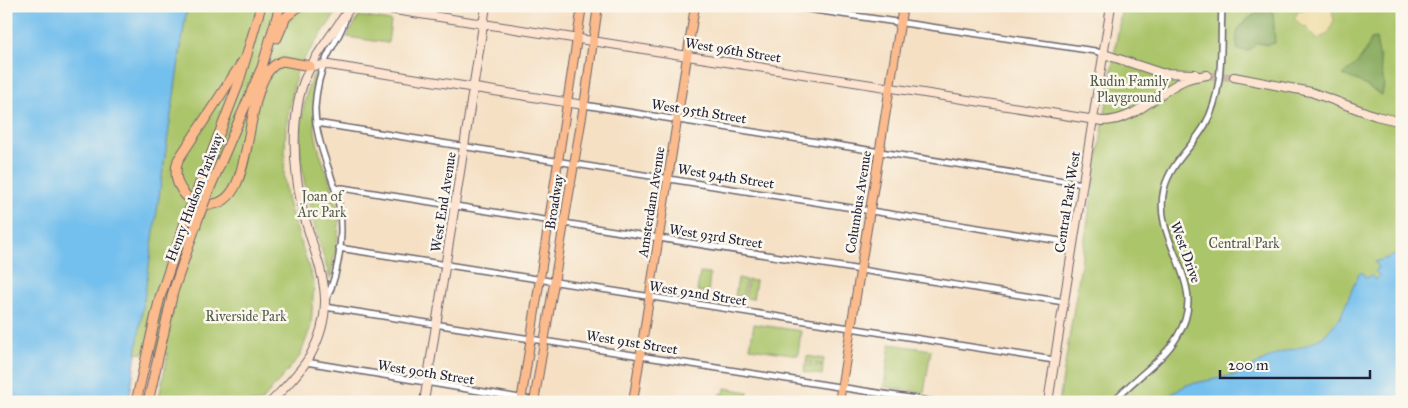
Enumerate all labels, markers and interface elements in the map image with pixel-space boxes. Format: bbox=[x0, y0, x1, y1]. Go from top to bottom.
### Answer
street label: West 96th Street bbox=[684, 35, 782, 66]
park label: Rudin Family Playground bbox=[1089, 73, 1169, 106]
street label: West 95th Street bbox=[650, 96, 748, 127]
street label: Henry Hudson Parkway bbox=[162, 130, 227, 264]
street label: Amsterdam Avenue bbox=[634, 145, 669, 260]
street label: Columbus Avenue bbox=[842, 149, 875, 255]
street label: Central Park West bbox=[1051, 150, 1084, 254]
street label: West End Avenue bbox=[427, 151, 460, 253]
street label: West 94th Street bbox=[676, 160, 775, 193]
street label: Broadway bbox=[542, 173, 567, 231]
park label: Joan of Arc Park bbox=[297, 188, 347, 221]
street label: West Drive bbox=[1167, 219, 1205, 285]
street label: West 93rd Street bbox=[668, 221, 764, 252]
park label: Central Park bbox=[1208, 235, 1280, 252]
street label: West 92nd Street bbox=[648, 277, 748, 310]
park label: Riverside Park bbox=[205, 308, 287, 325]
street label: West 91st Street bbox=[585, 327, 679, 358]
scale bar bbox=[1220, 348, 1370, 380]
street label: West 90th Street bbox=[376, 356, 476, 389]
text: 200 m bbox=[1228, 356, 1269, 374]

